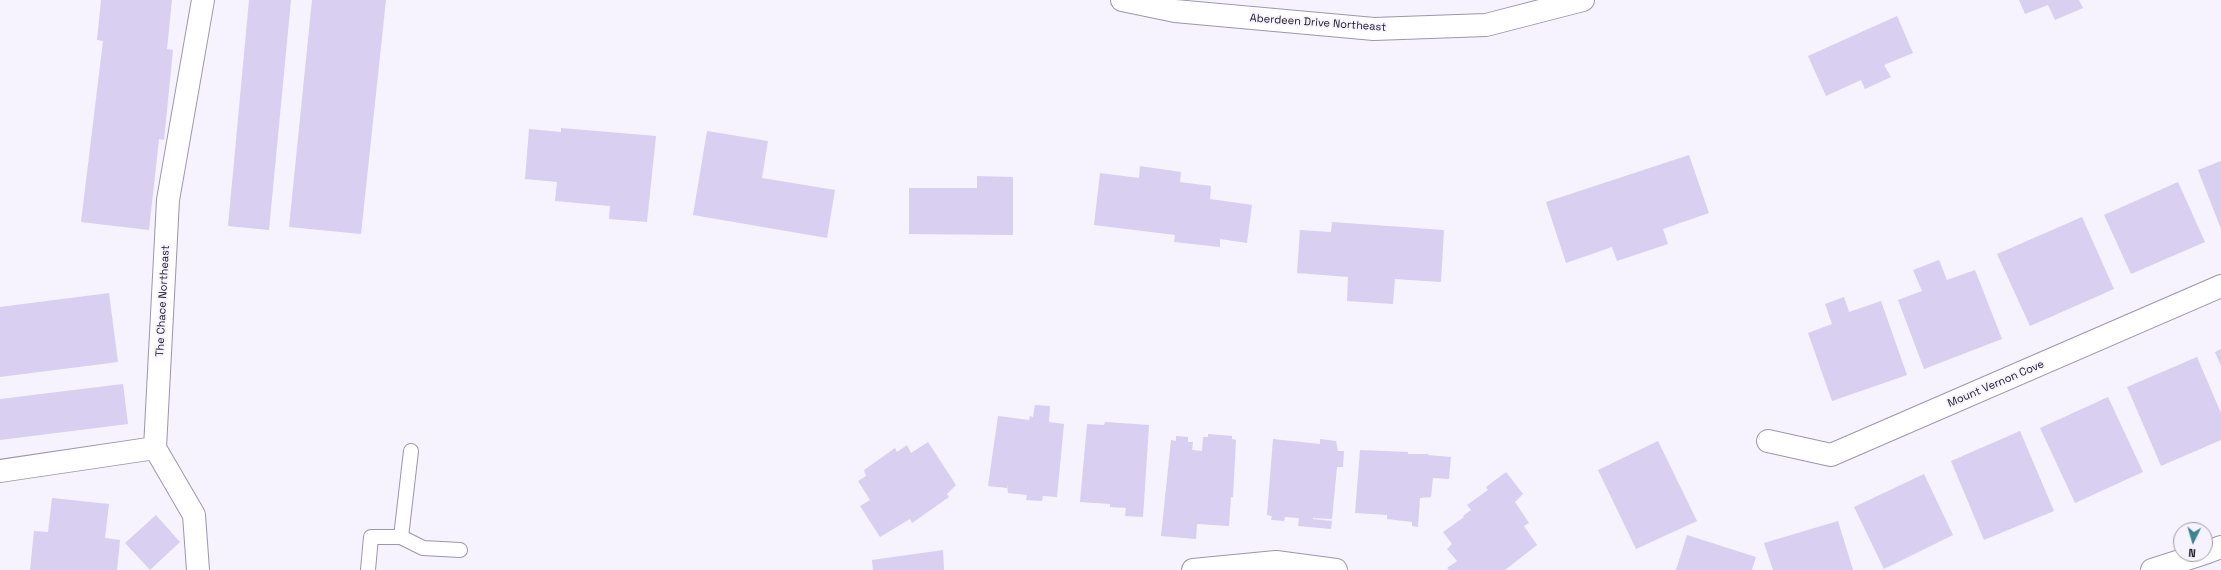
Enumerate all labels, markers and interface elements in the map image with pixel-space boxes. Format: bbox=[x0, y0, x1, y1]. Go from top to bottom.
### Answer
street label: Aberdeen Drive Northeast bbox=[1249, 12, 1387, 34]
street label: The Chace Northeast bbox=[153, 245, 173, 357]
street label: Mount Vernon Cove bbox=[1946, 358, 2046, 410]
north arrow bbox=[2173, 522, 2213, 562]
text: N bbox=[2188, 546, 2196, 560]

